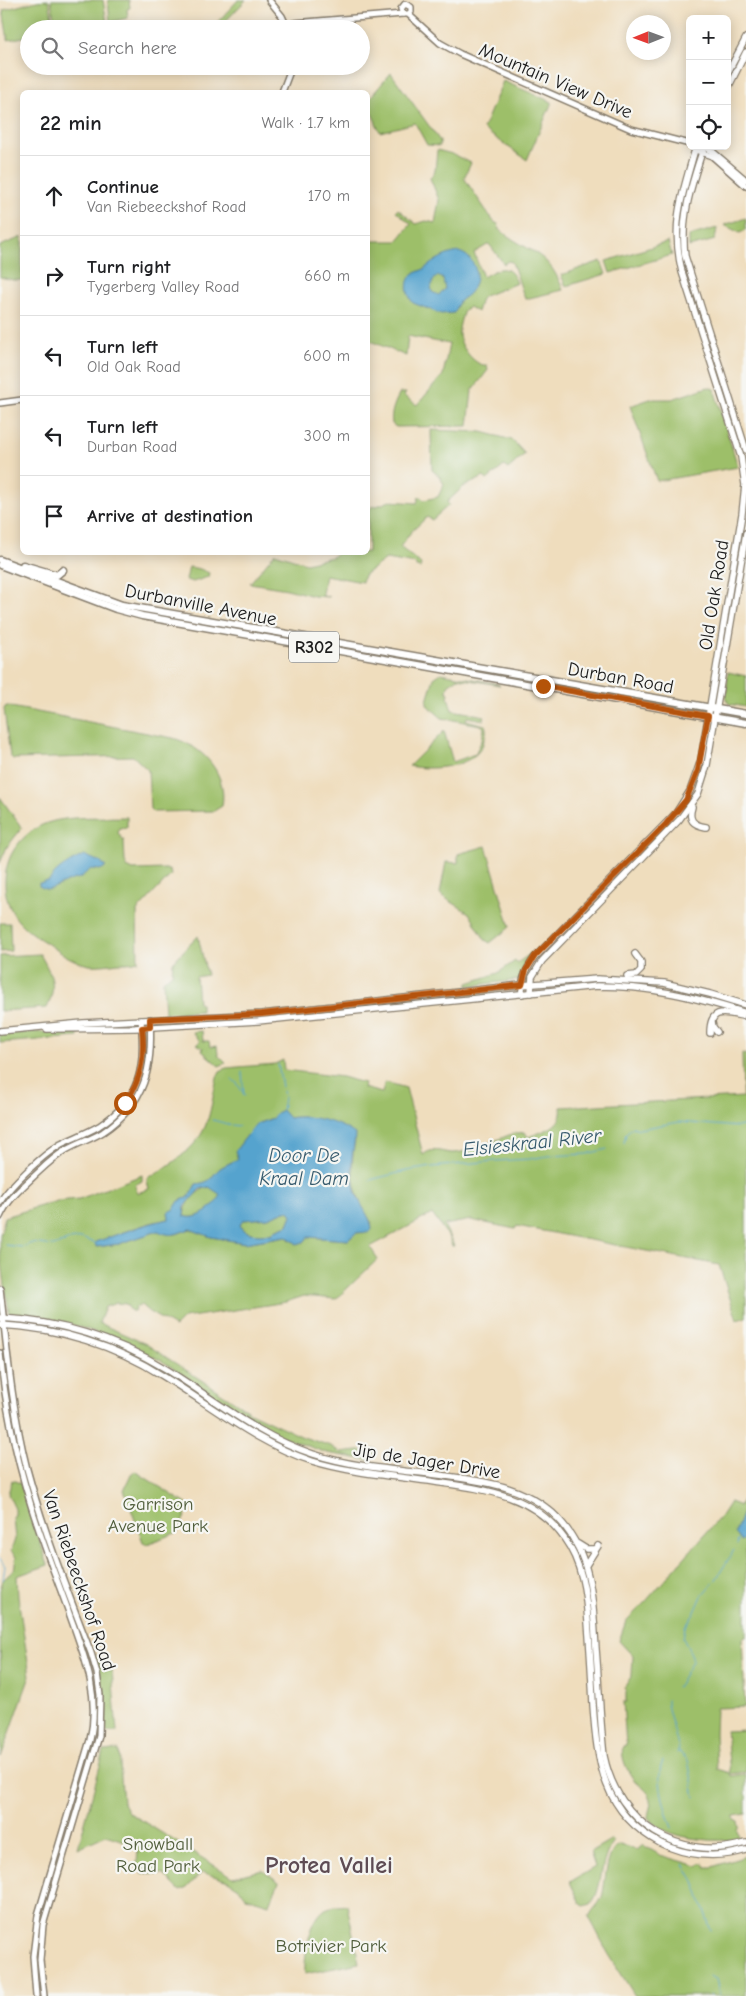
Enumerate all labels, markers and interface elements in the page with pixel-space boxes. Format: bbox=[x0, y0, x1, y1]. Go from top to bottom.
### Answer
north arrow bbox=[626, 15, 671, 60]
map controls bbox=[686, 15, 731, 150]
button: + bbox=[686, 15, 731, 60]
search box bbox=[20, 20, 370, 75]
icon: search bbox=[38, 34, 66, 62]
text: Search here bbox=[78, 37, 177, 59]
street label: Mountain View Drive bbox=[476, 39, 636, 123]
button: − bbox=[686, 60, 731, 105]
button: locate bbox=[686, 105, 731, 150]
text: 22 min bbox=[40, 111, 102, 135]
text: Walk · 1.7 km bbox=[262, 114, 350, 132]
text: Continue bbox=[87, 176, 159, 198]
icon: ahead bbox=[40, 182, 68, 210]
text: 170 m bbox=[308, 187, 350, 205]
text: Van Riebeeckshof Road bbox=[87, 198, 246, 216]
text: Turn right bbox=[87, 256, 171, 278]
icon: right bbox=[40, 262, 68, 290]
text: 660 m bbox=[304, 267, 350, 285]
text: Tygerberg Valley Road bbox=[87, 278, 239, 296]
text: Turn left bbox=[87, 336, 158, 358]
icon: left bbox=[40, 342, 68, 370]
text: 600 m bbox=[303, 347, 350, 365]
text: Old Oak Road bbox=[87, 358, 181, 376]
text: Turn left bbox=[87, 416, 158, 438]
icon: left bbox=[40, 422, 68, 450]
text: 300 m bbox=[304, 427, 350, 445]
text: Durban Road bbox=[87, 438, 177, 456]
icon: arrive bbox=[40, 502, 68, 530]
text: Arrive at destination bbox=[87, 505, 253, 527]
street label: Old Oak Road bbox=[694, 538, 734, 652]
street label: Durbanville Avenue bbox=[123, 579, 278, 630]
road number: R302 bbox=[289, 632, 339, 662]
street label: Durban Road bbox=[566, 658, 675, 698]
route end bbox=[532, 675, 555, 698]
route start bbox=[114, 1092, 137, 1115]
water label: Elsieskraal River bbox=[462, 1124, 603, 1161]
water label: Door De Kraal Dam bbox=[259, 1144, 349, 1190]
street label: Jip de Jager Drive bbox=[352, 1439, 502, 1483]
street label: Van Riebeeckshof Road bbox=[38, 1487, 120, 1673]
park label: Garrison Avenue Park bbox=[108, 1493, 209, 1537]
park label: Snowball Road Park bbox=[116, 1833, 201, 1877]
district label: Protea Vallei bbox=[265, 1851, 393, 1879]
park label: Botrivier Park bbox=[276, 1935, 387, 1957]

